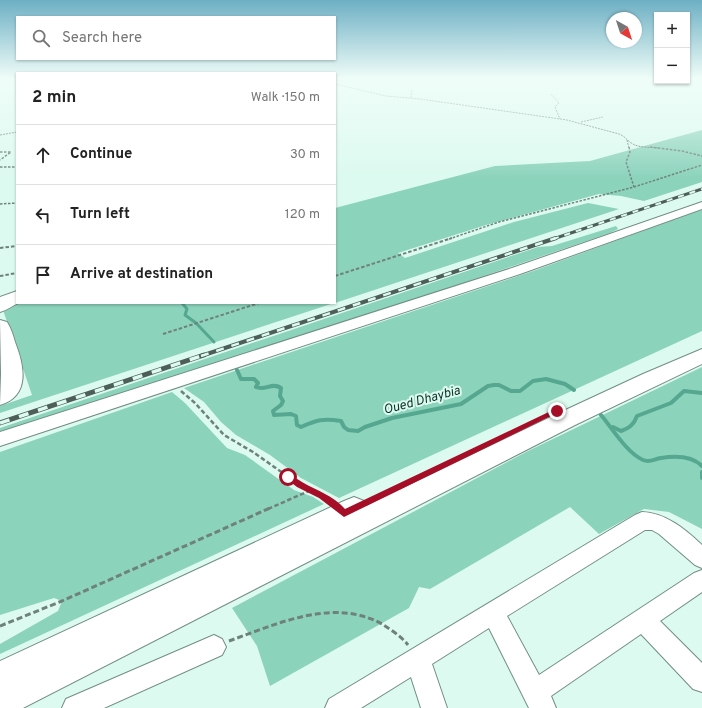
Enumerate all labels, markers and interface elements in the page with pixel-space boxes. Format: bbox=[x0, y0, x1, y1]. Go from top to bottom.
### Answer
north arrow bbox=[606, 12, 642, 48]
map controls bbox=[654, 12, 690, 84]
button: + bbox=[654, 12, 690, 48]
search box bbox=[16, 16, 336, 60]
icon: search bbox=[30, 27, 52, 49]
text: Search here bbox=[62, 29, 142, 48]
button: − bbox=[654, 48, 690, 84]
text: 2 min bbox=[32, 87, 76, 109]
text: Walk · 150 m bbox=[251, 90, 320, 106]
icon: ahead bbox=[32, 144, 54, 166]
text: Continue bbox=[70, 145, 132, 164]
text: 30 m bbox=[290, 147, 320, 163]
icon: left bbox=[32, 204, 54, 226]
text: Turn left bbox=[70, 205, 130, 224]
text: 120 m bbox=[285, 207, 320, 223]
icon: arrive bbox=[32, 264, 54, 286]
text: Arrive at destination bbox=[70, 265, 213, 284]
water label: Oued Dhaybia bbox=[382, 383, 462, 419]
route end bbox=[548, 402, 566, 420]
route start bbox=[279, 468, 297, 486]

